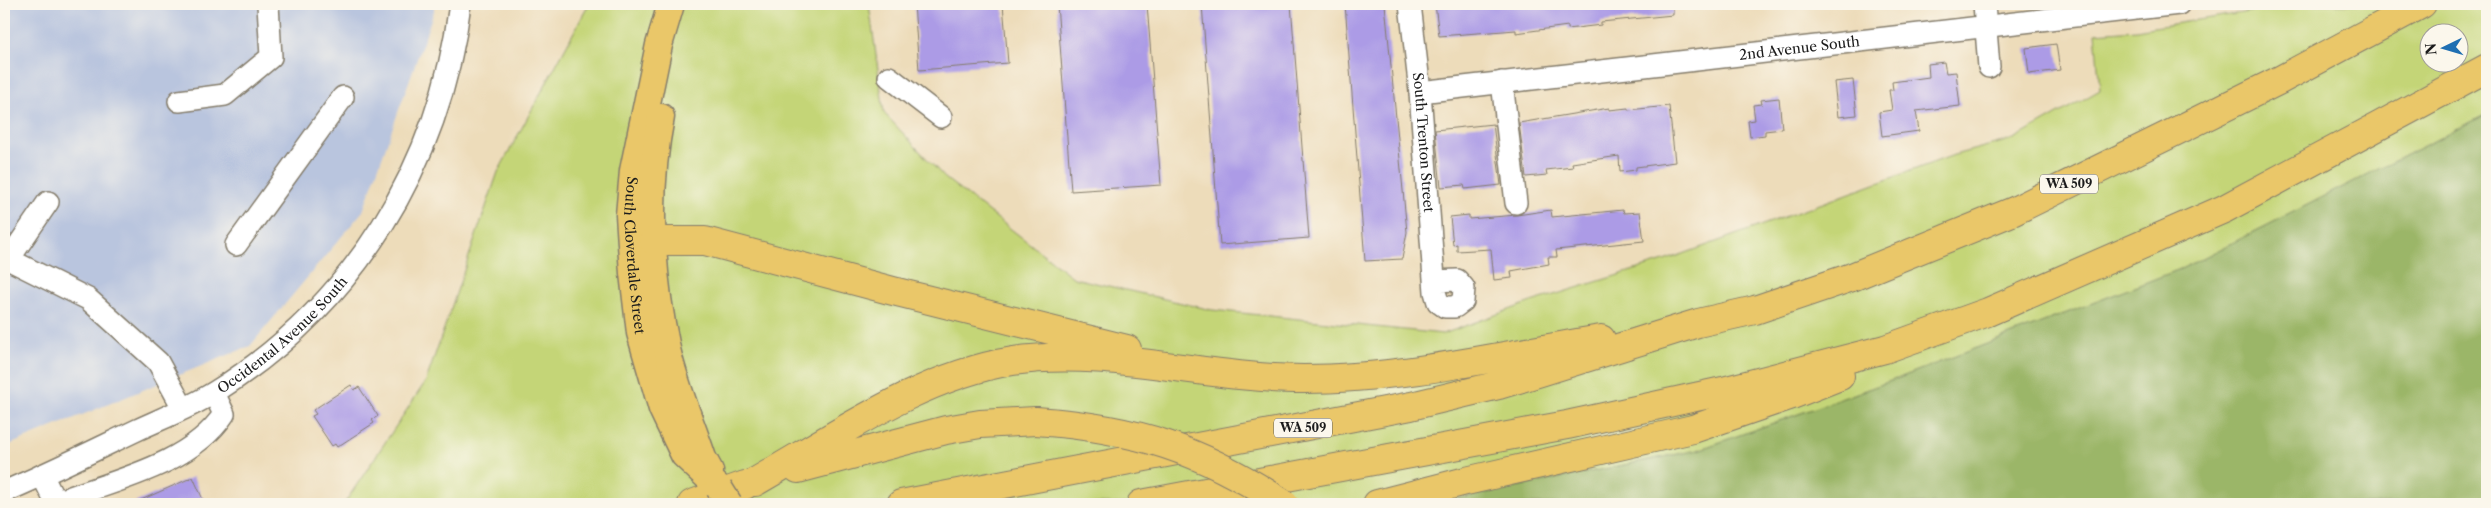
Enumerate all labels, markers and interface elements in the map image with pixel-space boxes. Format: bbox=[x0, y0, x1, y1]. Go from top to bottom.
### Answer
north arrow bbox=[2418, 22, 2468, 72]
street label: 2nd Avenue South bbox=[1738, 32, 1861, 64]
text: N bbox=[2422, 42, 2441, 56]
street label: South Trenton Street bbox=[1409, 71, 1438, 213]
road number: WA 509 bbox=[2040, 174, 2098, 193]
street label: South Cloverdale Street bbox=[620, 176, 649, 335]
street label: Occidental Avenue South bbox=[214, 273, 351, 397]
road number: WA 509 bbox=[1274, 418, 1332, 438]

